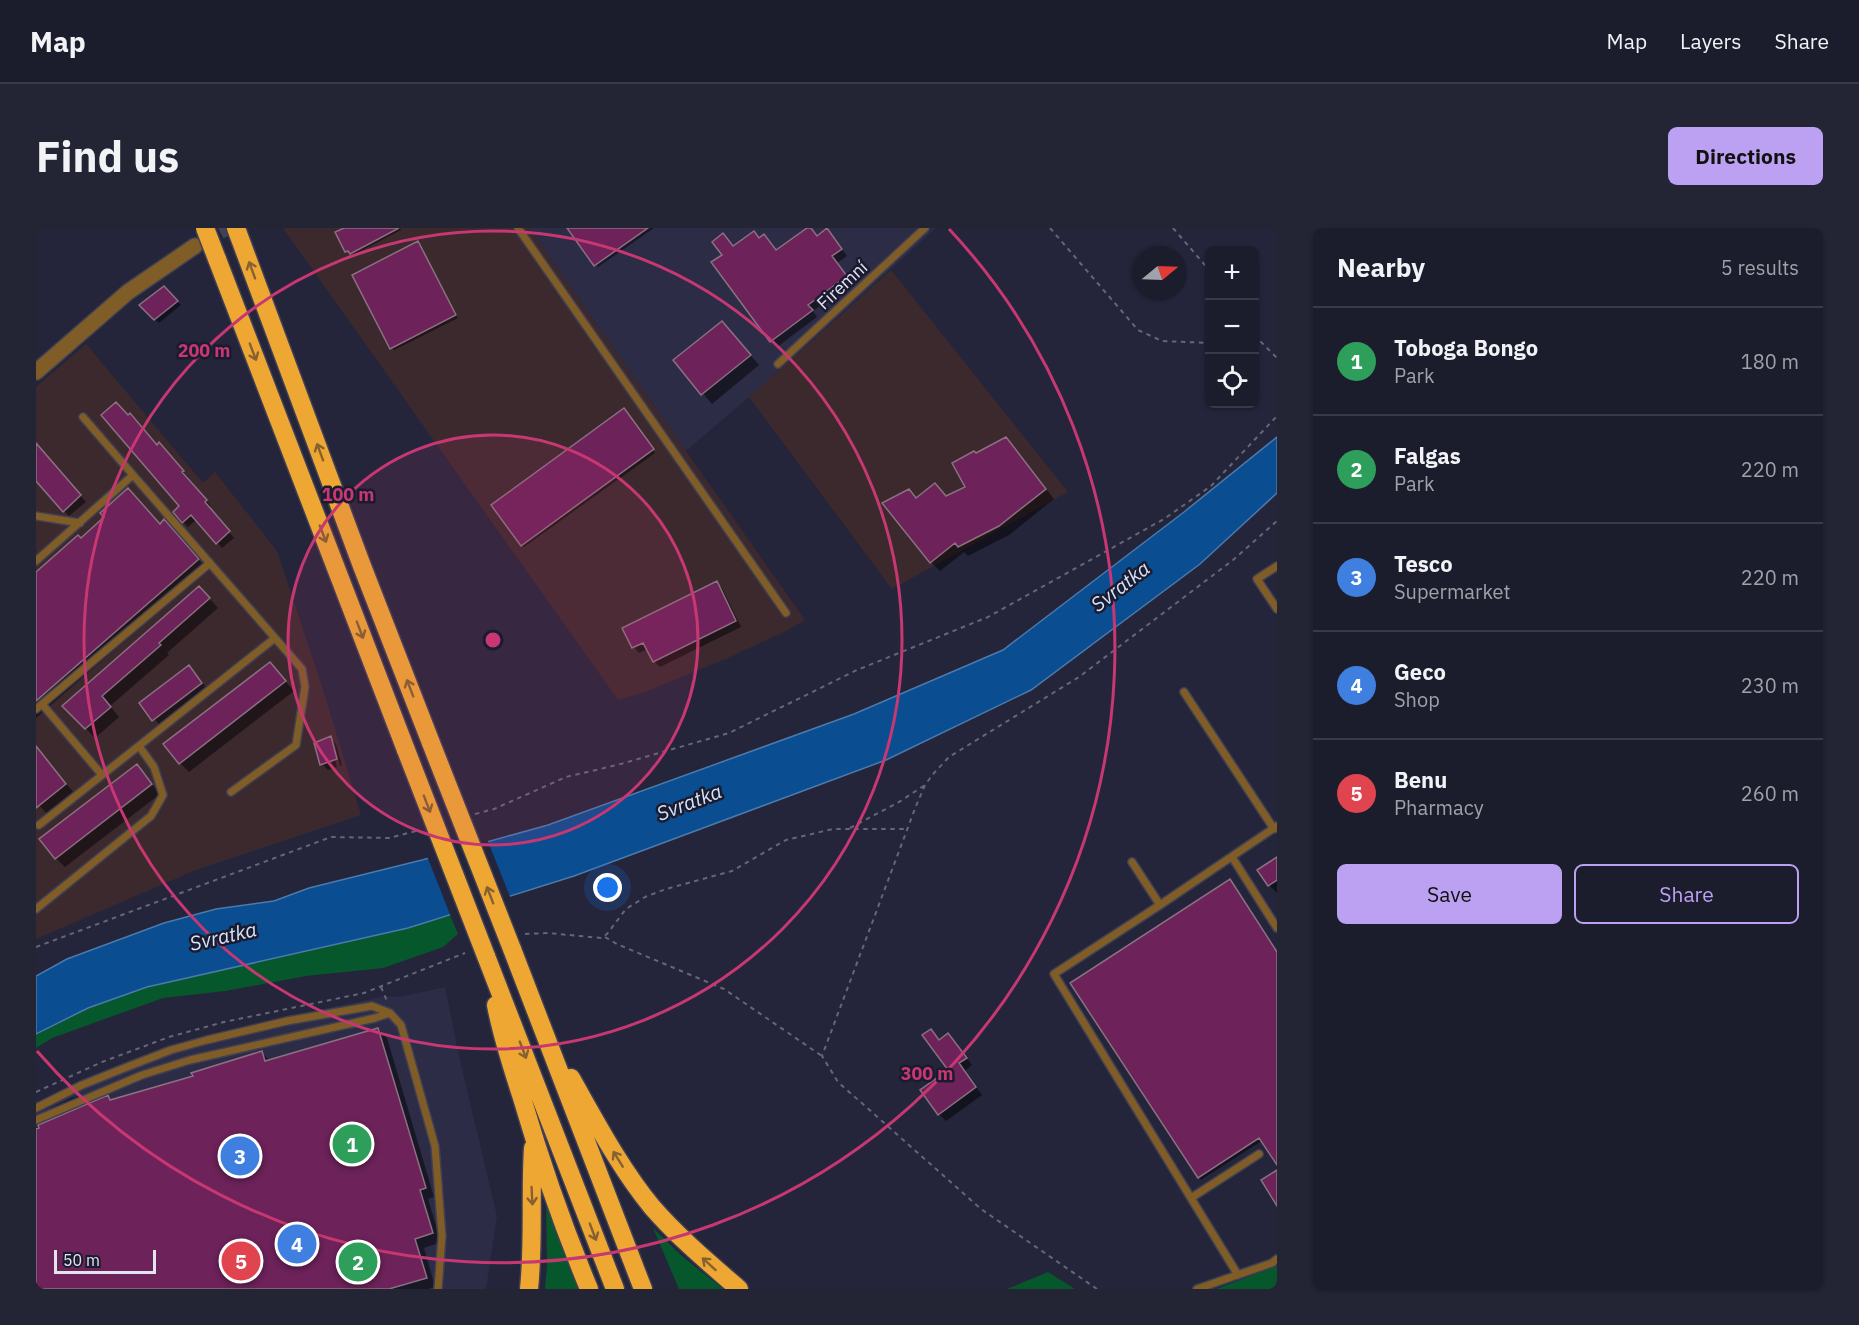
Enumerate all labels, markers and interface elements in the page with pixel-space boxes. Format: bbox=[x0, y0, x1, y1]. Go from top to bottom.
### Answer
text: Map bbox=[30, 23, 86, 60]
text: Map bbox=[1607, 27, 1647, 55]
text: Layers bbox=[1680, 27, 1742, 55]
text: Share bbox=[1775, 27, 1829, 55]
button: Directions bbox=[1668, 127, 1823, 185]
text: Find us bbox=[36, 129, 179, 184]
north arrow bbox=[1133, 246, 1187, 300]
map controls bbox=[1205, 246, 1259, 408]
button: + bbox=[1205, 246, 1259, 300]
text: Nearby bbox=[1337, 250, 1425, 284]
text: 5 results bbox=[1721, 254, 1799, 281]
street label: Firemní bbox=[812, 255, 873, 314]
one-way arrow bbox=[245, 261, 256, 279]
button: − bbox=[1205, 300, 1259, 354]
text: Toboga Bongo bbox=[1394, 333, 1538, 362]
text: 200 m bbox=[178, 339, 230, 362]
one-way arrow bbox=[248, 343, 259, 361]
text: 1 bbox=[1351, 348, 1363, 375]
text: 180 m bbox=[1741, 348, 1799, 375]
button: locate bbox=[1205, 354, 1259, 408]
text: Park bbox=[1394, 362, 1434, 389]
text: Falgas bbox=[1394, 441, 1461, 470]
one-way arrow bbox=[314, 443, 325, 462]
text: 2 bbox=[1351, 456, 1363, 483]
text: 220 m bbox=[1741, 456, 1799, 483]
text: Park bbox=[1394, 470, 1434, 497]
text: 100 m bbox=[322, 483, 374, 506]
one-way arrow bbox=[318, 524, 329, 543]
text: Tesco bbox=[1394, 549, 1453, 578]
water label: Svratka bbox=[1085, 554, 1155, 618]
text: 3 bbox=[1351, 564, 1363, 591]
text: 220 m bbox=[1741, 564, 1799, 591]
text: Supermarket bbox=[1394, 578, 1511, 605]
one-way arrow bbox=[355, 620, 366, 638]
centre of rings bbox=[483, 630, 503, 650]
text: Geco bbox=[1394, 657, 1446, 686]
text: 4 bbox=[1351, 672, 1363, 699]
text: 230 m bbox=[1741, 672, 1799, 699]
one-way arrow bbox=[404, 679, 415, 698]
text: Shop bbox=[1394, 686, 1440, 713]
text: Benu bbox=[1394, 765, 1447, 794]
water label: Svratka bbox=[652, 777, 726, 827]
text: 5 bbox=[1351, 780, 1363, 807]
text: 260 m bbox=[1741, 780, 1799, 807]
one-way arrow bbox=[422, 794, 433, 813]
text: Pharmacy bbox=[1394, 794, 1484, 821]
button: Save bbox=[1337, 864, 1562, 924]
button: Share bbox=[1574, 864, 1799, 924]
your location bbox=[593, 873, 622, 902]
one-way arrow bbox=[484, 886, 495, 905]
water label: Svratka bbox=[187, 915, 259, 957]
one-way arrow bbox=[518, 1040, 529, 1059]
text: 300 m bbox=[901, 1062, 953, 1085]
pin: 1 bbox=[332, 1122, 372, 1166]
pin: 3 bbox=[220, 1134, 260, 1178]
one-way arrow bbox=[612, 1151, 624, 1167]
one-way arrow bbox=[527, 1185, 538, 1205]
pin: 4 bbox=[278, 1222, 316, 1266]
one-way arrow bbox=[588, 1222, 599, 1241]
pin: 5 bbox=[222, 1238, 260, 1284]
pin: 2 bbox=[338, 1240, 378, 1284]
scale bar bbox=[54, 1247, 156, 1274]
text: 50 m bbox=[63, 1250, 100, 1270]
one-way arrow bbox=[702, 1257, 718, 1271]

